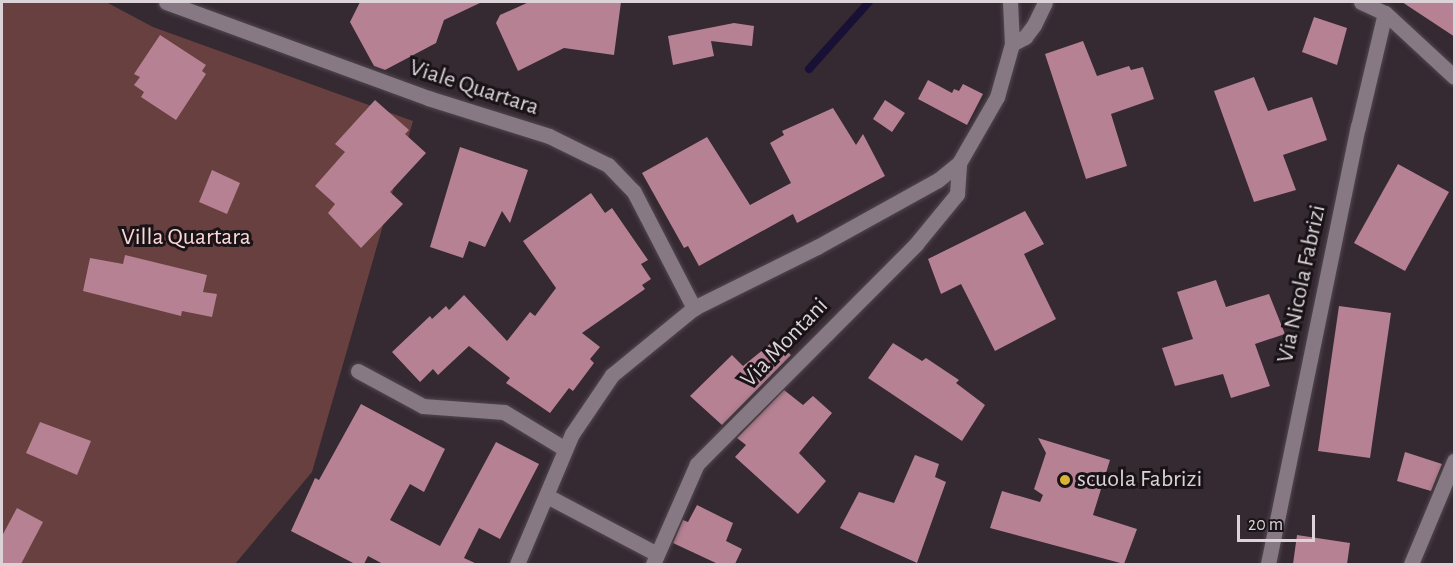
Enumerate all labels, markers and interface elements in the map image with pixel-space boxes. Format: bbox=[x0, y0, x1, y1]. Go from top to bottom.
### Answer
street label: Viale Quartara bbox=[406, 53, 542, 123]
street label: Via Nicola Fabrizi bbox=[1271, 202, 1333, 366]
park label: Villa Quartara bbox=[121, 224, 251, 252]
street label: Via Montani bbox=[735, 292, 835, 394]
place label: scuola Fabrizi bbox=[1077, 466, 1202, 494]
marker: scuola Fabrizi bbox=[1058, 473, 1072, 487]
scale bar bbox=[1240, 503, 1318, 541]
text: 20 m bbox=[1248, 516, 1283, 534]

